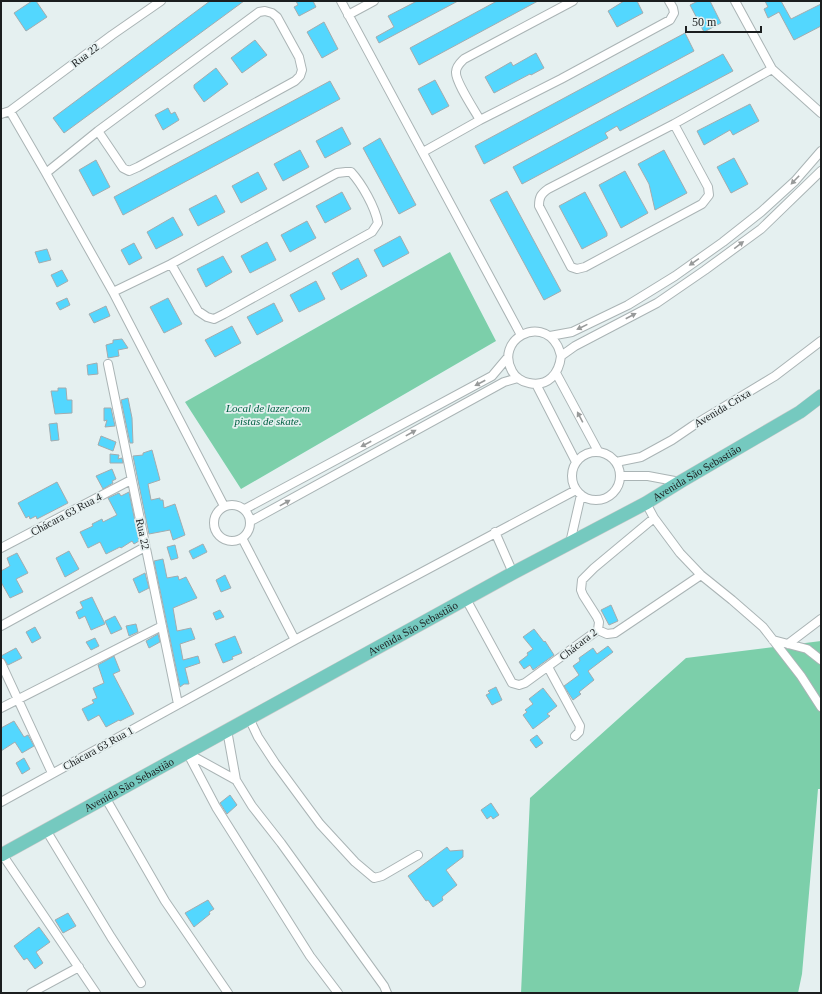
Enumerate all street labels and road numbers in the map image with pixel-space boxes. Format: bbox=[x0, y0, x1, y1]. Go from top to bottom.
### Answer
street label: Rua 22 bbox=[69, 41, 101, 69]
street label: Avenida Crixa bbox=[692, 386, 752, 430]
street label: Avenida São Sebastião bbox=[650, 442, 744, 503]
street label: Chácara 63 Rua 4 bbox=[29, 490, 104, 538]
street label: Rua 22 bbox=[134, 517, 152, 551]
street label: Avenida São Sebastião bbox=[366, 598, 460, 658]
street label: Chácara 2 bbox=[557, 626, 599, 662]
street label: Chácara 63 Rua 1 bbox=[61, 724, 135, 772]
street label: Avenida São Sebastião bbox=[82, 755, 176, 814]

